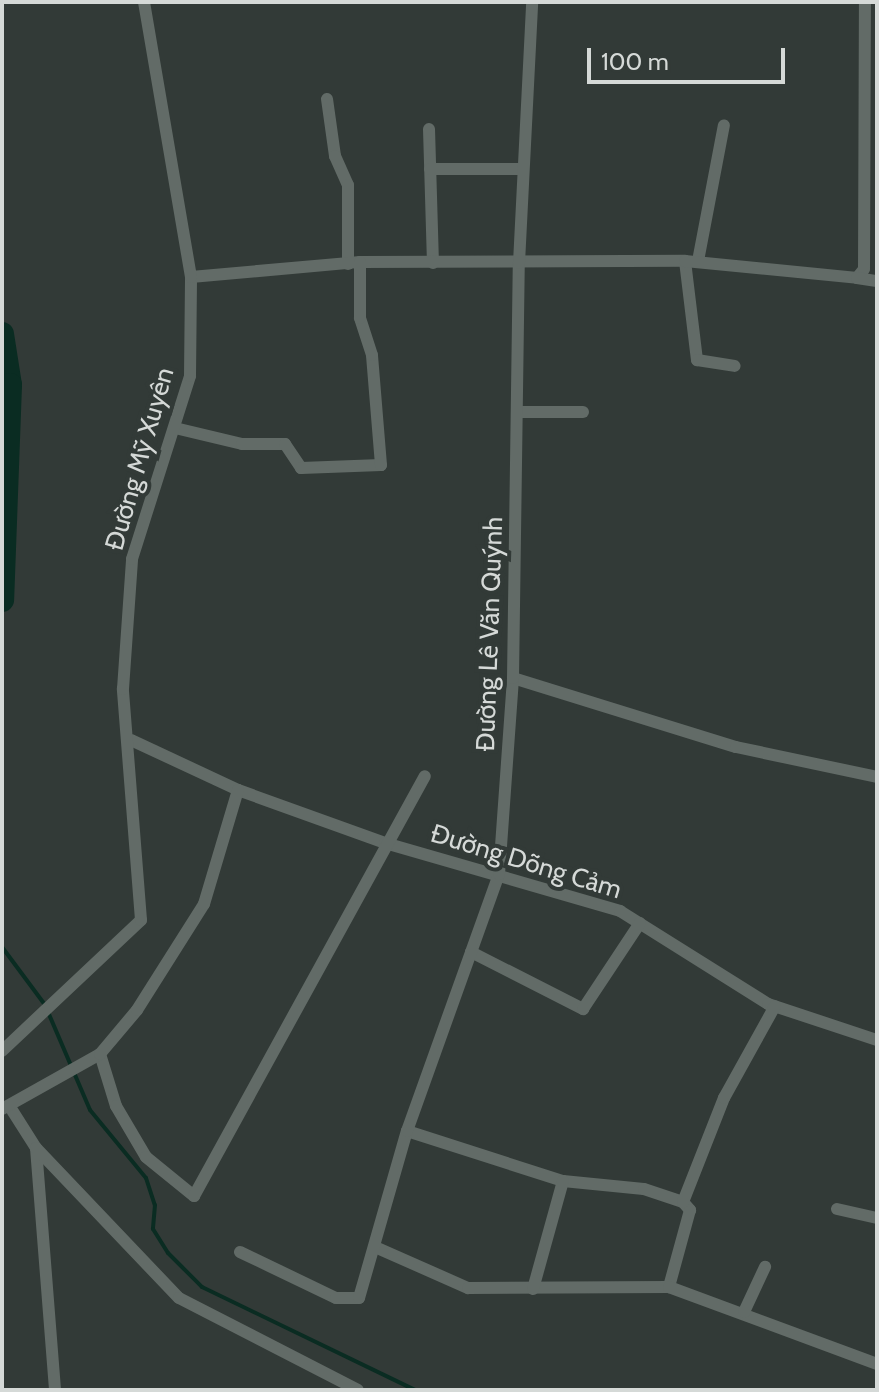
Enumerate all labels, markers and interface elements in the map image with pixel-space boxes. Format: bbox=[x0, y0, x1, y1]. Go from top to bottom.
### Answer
scale bar bbox=[591, 32, 789, 82]
text: 100 m bbox=[601, 47, 669, 76]
street label: Đường Mỹ Xuyên bbox=[99, 364, 181, 554]
street label: Đường Lê Văn Quýnh bbox=[470, 516, 510, 752]
street label: Đường Dõng Cảm bbox=[427, 818, 625, 906]

